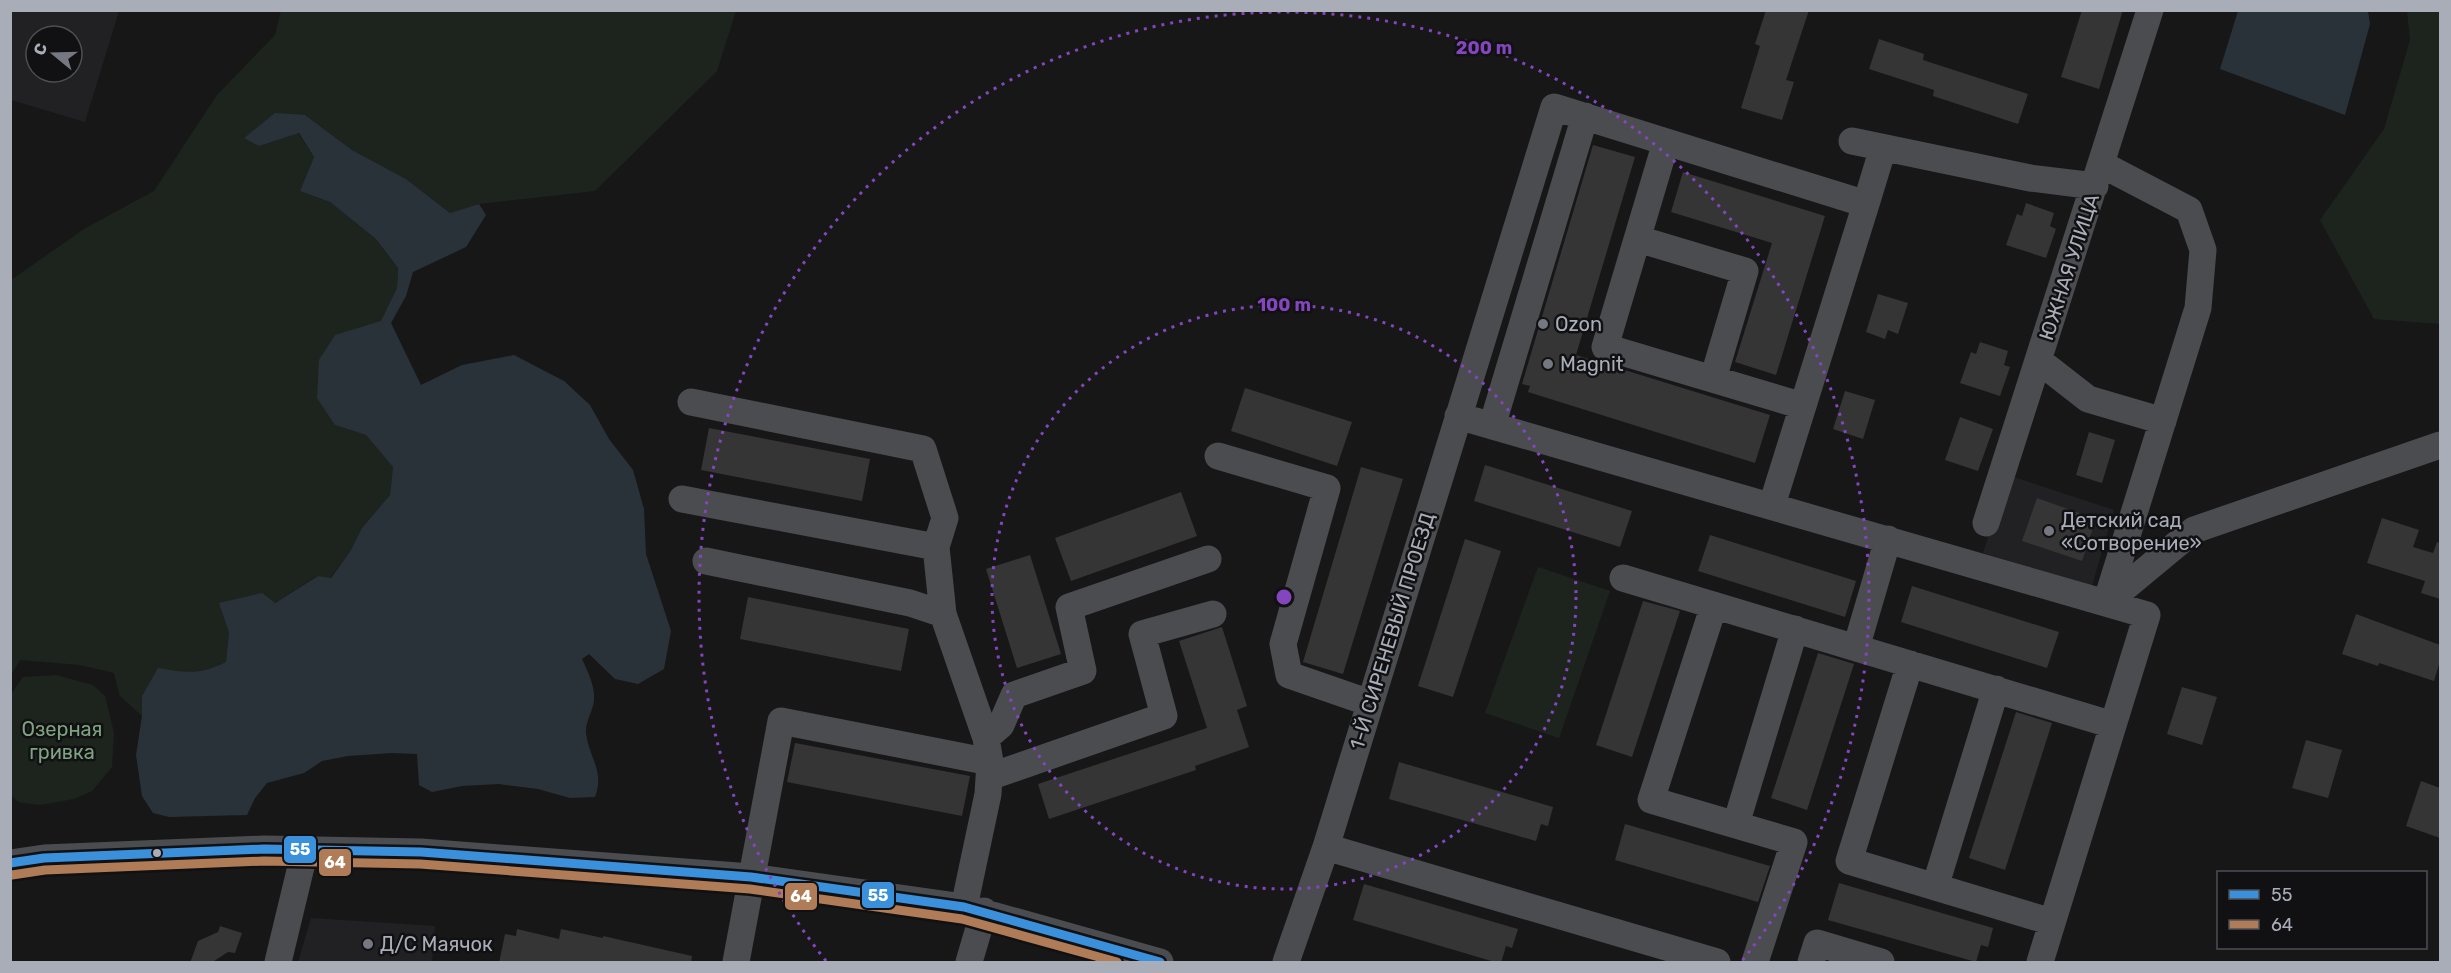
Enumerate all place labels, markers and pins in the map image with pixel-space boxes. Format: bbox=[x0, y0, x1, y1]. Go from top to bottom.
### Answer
place label: Ozon bbox=[1555, 312, 1602, 336]
marker: Ozon bbox=[1536, 317, 1550, 331]
place label: Magnit bbox=[1560, 352, 1624, 376]
marker: Magnit bbox=[1541, 357, 1555, 371]
place label: Детский сад «Сотворение» bbox=[2061, 508, 2202, 555]
marker: Детский сад «Сотворение» bbox=[2042, 524, 2056, 538]
centre of rings bbox=[1274, 587, 1294, 607]
unlabelled marker bbox=[151, 847, 163, 859]
place label: Д/С Маячок bbox=[380, 932, 493, 956]
marker: Д/С Маячок bbox=[361, 937, 375, 951]

